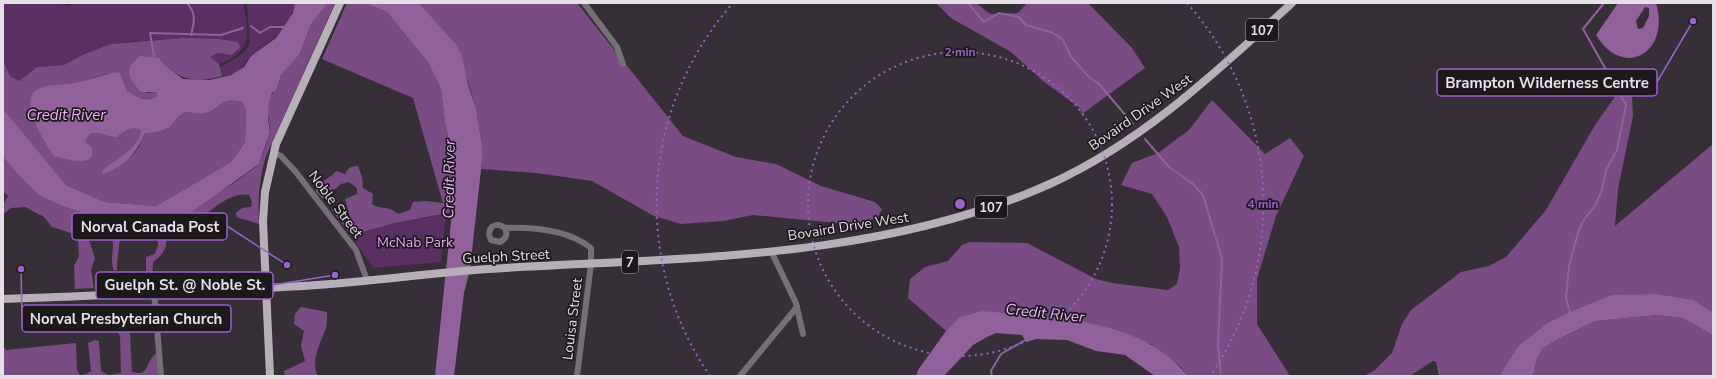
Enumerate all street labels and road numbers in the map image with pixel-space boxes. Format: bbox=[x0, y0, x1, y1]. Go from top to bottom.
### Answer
road number: 107 bbox=[1246, 19, 1278, 41]
street label: Bovaird Drive West bbox=[1085, 70, 1196, 155]
street label: Noble Street bbox=[304, 167, 367, 242]
road number: 107 bbox=[975, 196, 1007, 218]
street label: Bovaird Drive West bbox=[786, 208, 910, 245]
street label: Guelph Street bbox=[462, 245, 550, 268]
road number: 7 bbox=[622, 251, 638, 273]
street label: Louisa Street bbox=[558, 277, 587, 361]

